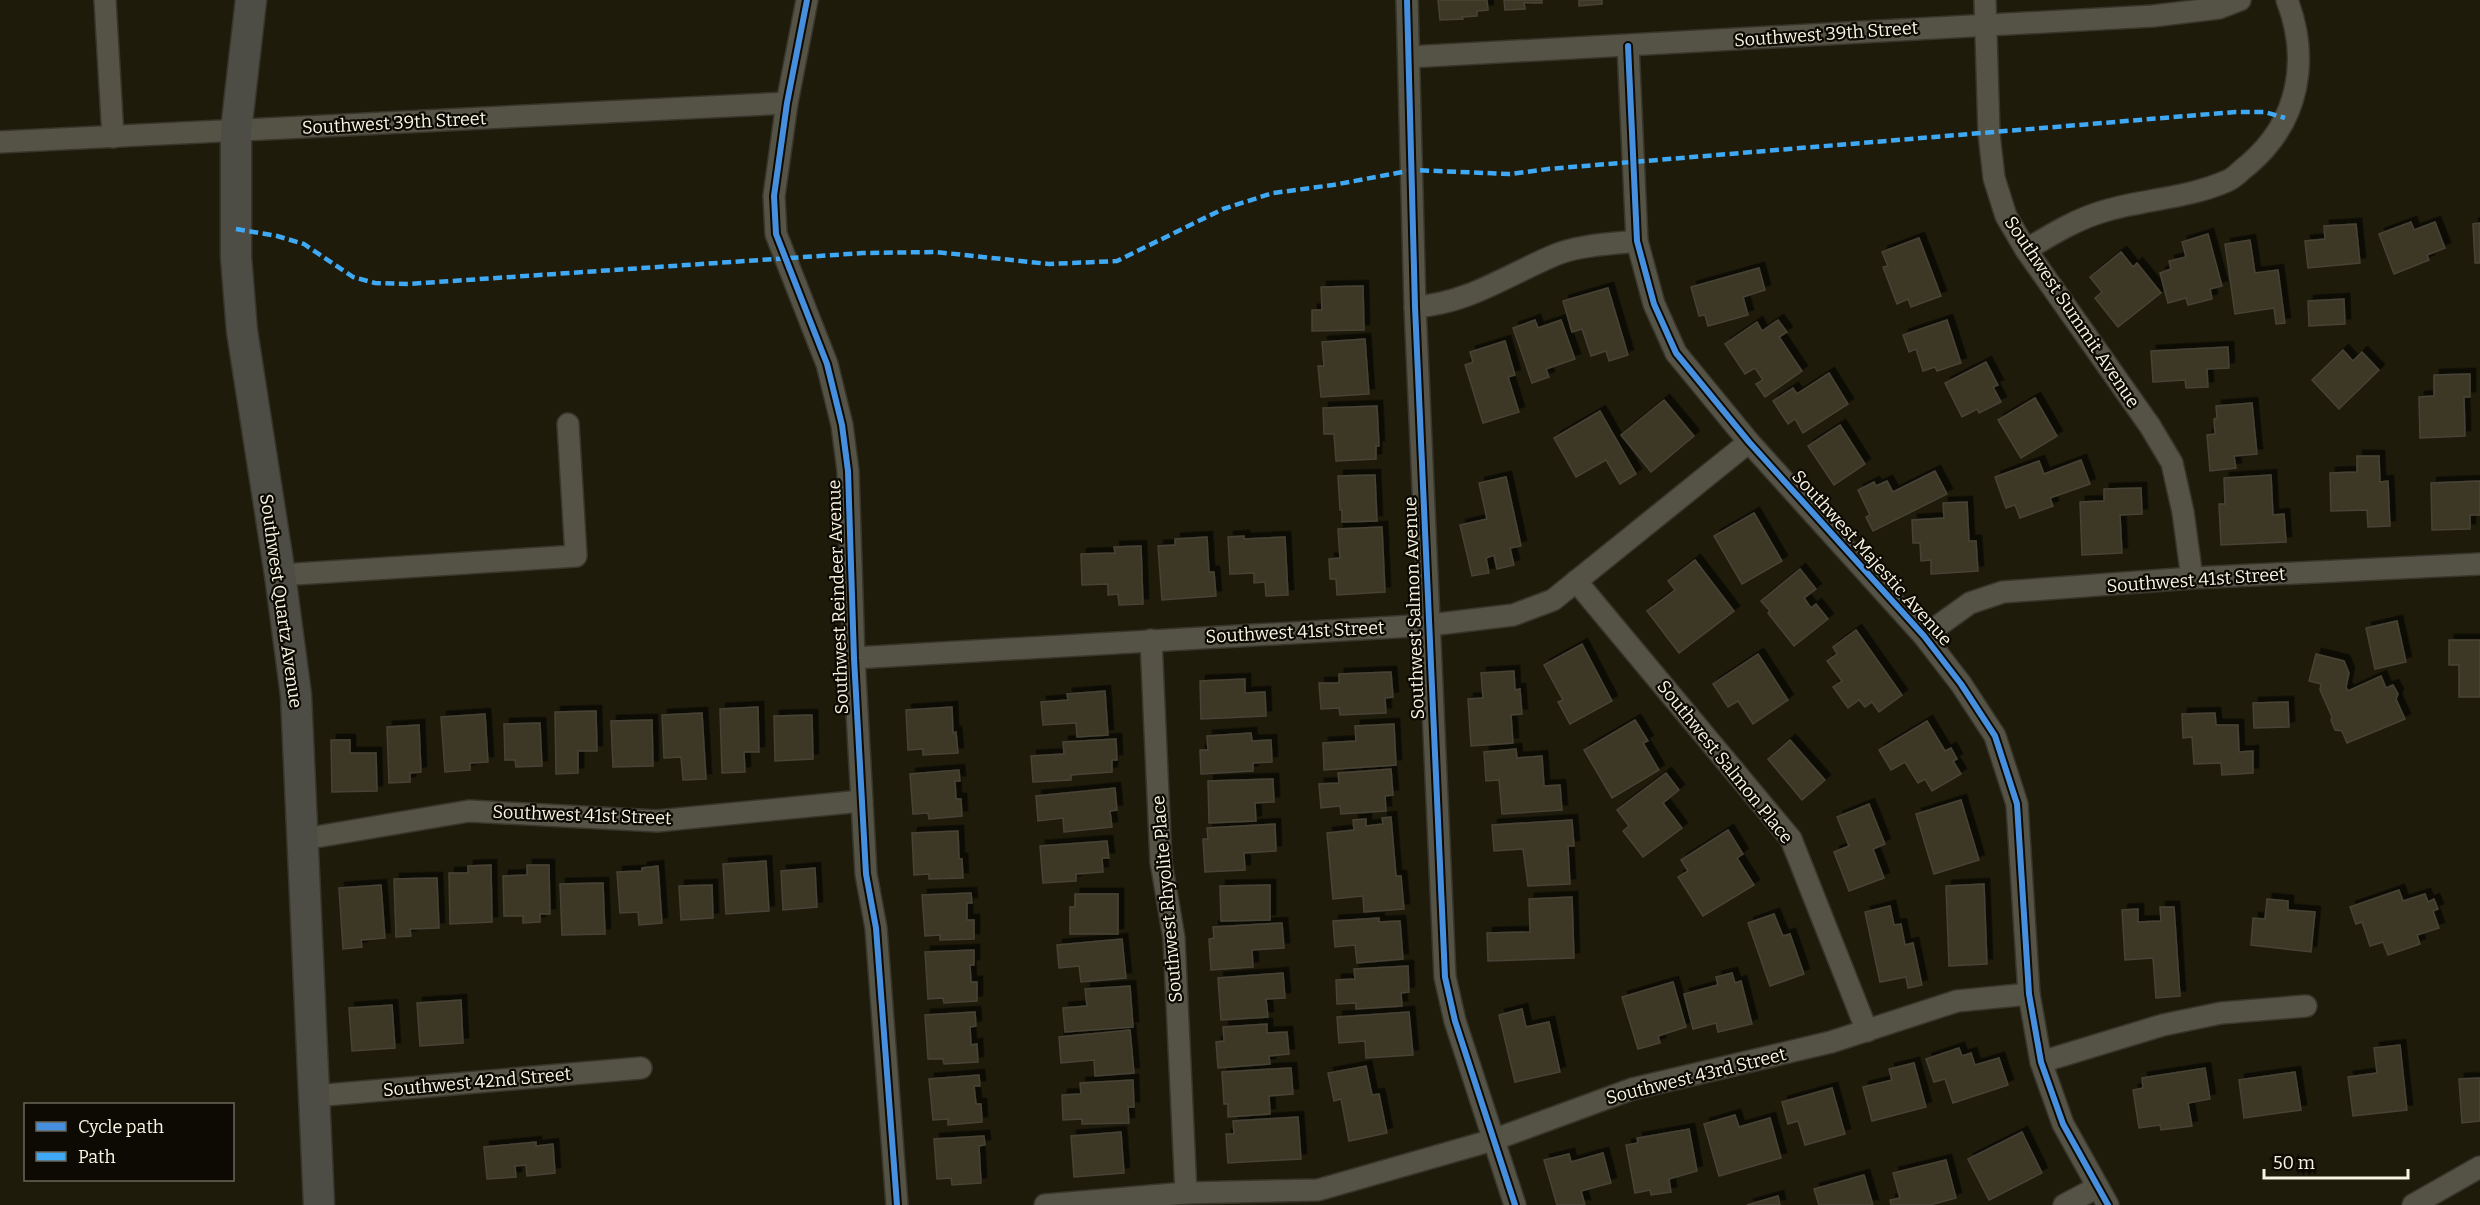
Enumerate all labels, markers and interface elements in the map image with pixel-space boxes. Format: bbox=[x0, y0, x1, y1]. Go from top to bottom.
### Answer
street label: Southwest 39th Street bbox=[1733, 17, 1919, 51]
street label: Southwest 39th Street bbox=[301, 107, 487, 139]
street label: Southwest Summit Avenue bbox=[2000, 212, 2144, 412]
street label: Southwest Majestic Avenue bbox=[1787, 466, 1957, 650]
street label: Southwest Reindeer Avenue bbox=[823, 479, 853, 715]
street label: Southwest Quartz Avenue bbox=[255, 492, 307, 710]
street label: Southwest Salmon Avenue bbox=[1399, 496, 1429, 720]
street label: Southwest 41st Street bbox=[2106, 563, 2287, 597]
street label: Southwest 41st Street bbox=[1205, 616, 1386, 648]
street label: Southwest Salmon Place bbox=[1652, 676, 1798, 848]
street label: Southwest Rhyolite Place bbox=[1147, 794, 1187, 1004]
street label: Southwest 41st Street bbox=[492, 801, 672, 829]
street label: Southwest 43rd Street bbox=[1604, 1043, 1789, 1109]
street label: Southwest 42nd Street bbox=[382, 1063, 572, 1101]
legend bbox=[24, 1103, 234, 1181]
text: Cycle path bbox=[78, 1116, 164, 1138]
scale bar bbox=[2264, 1142, 2408, 1180]
text: Path bbox=[78, 1146, 116, 1168]
text: 50 m bbox=[2273, 1152, 2315, 1174]

